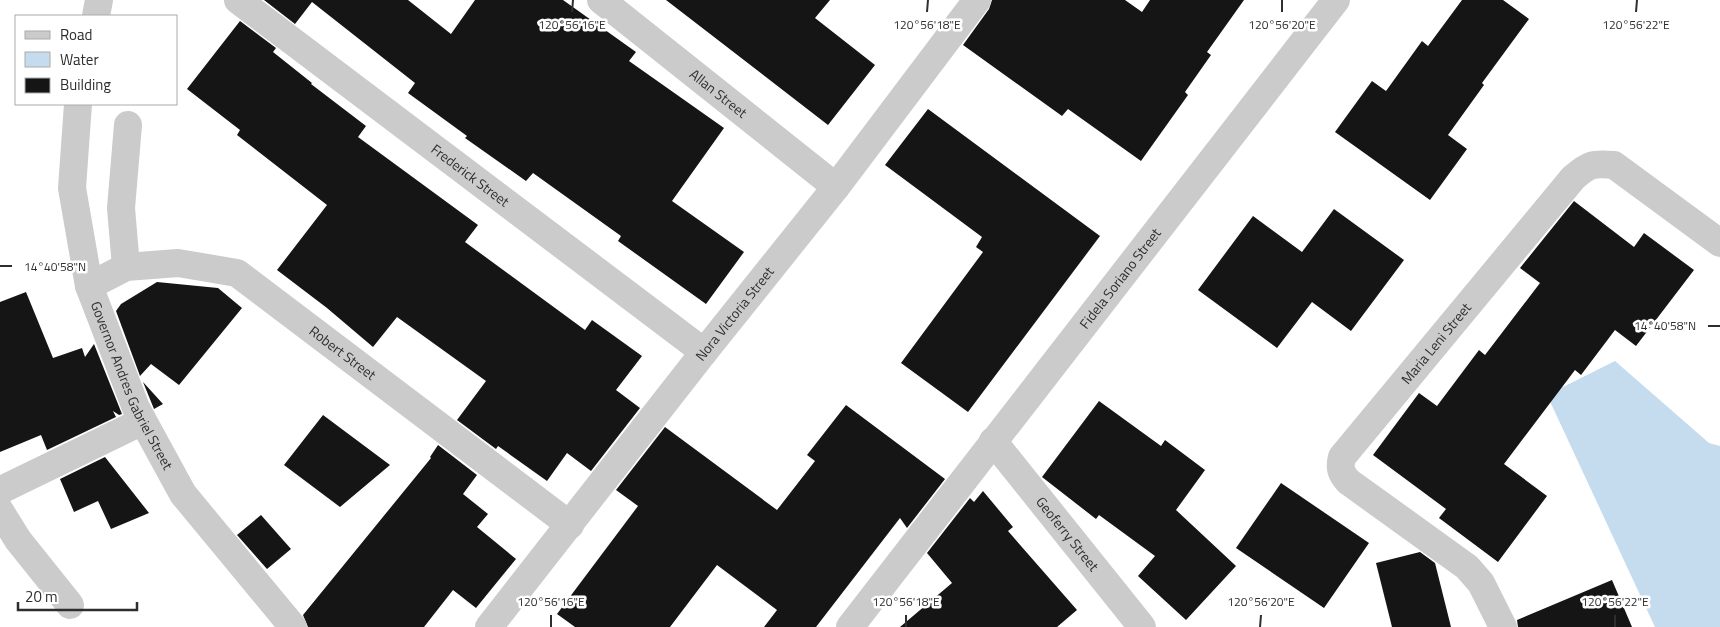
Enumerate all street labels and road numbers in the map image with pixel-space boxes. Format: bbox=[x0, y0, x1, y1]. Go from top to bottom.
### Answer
street label: Allan Street bbox=[685, 63, 752, 123]
street label: Frederick Street bbox=[427, 138, 514, 212]
street label: Fidela Soriano Street bbox=[1074, 223, 1166, 333]
street label: Nora Victoria Street bbox=[690, 262, 779, 365]
street label: Governor Andres Gabriel Street bbox=[86, 298, 179, 473]
street label: Maria Leni Street bbox=[1396, 298, 1476, 388]
street label: Robert Street bbox=[305, 320, 381, 385]
street label: Geoferry Street bbox=[1031, 492, 1104, 575]

